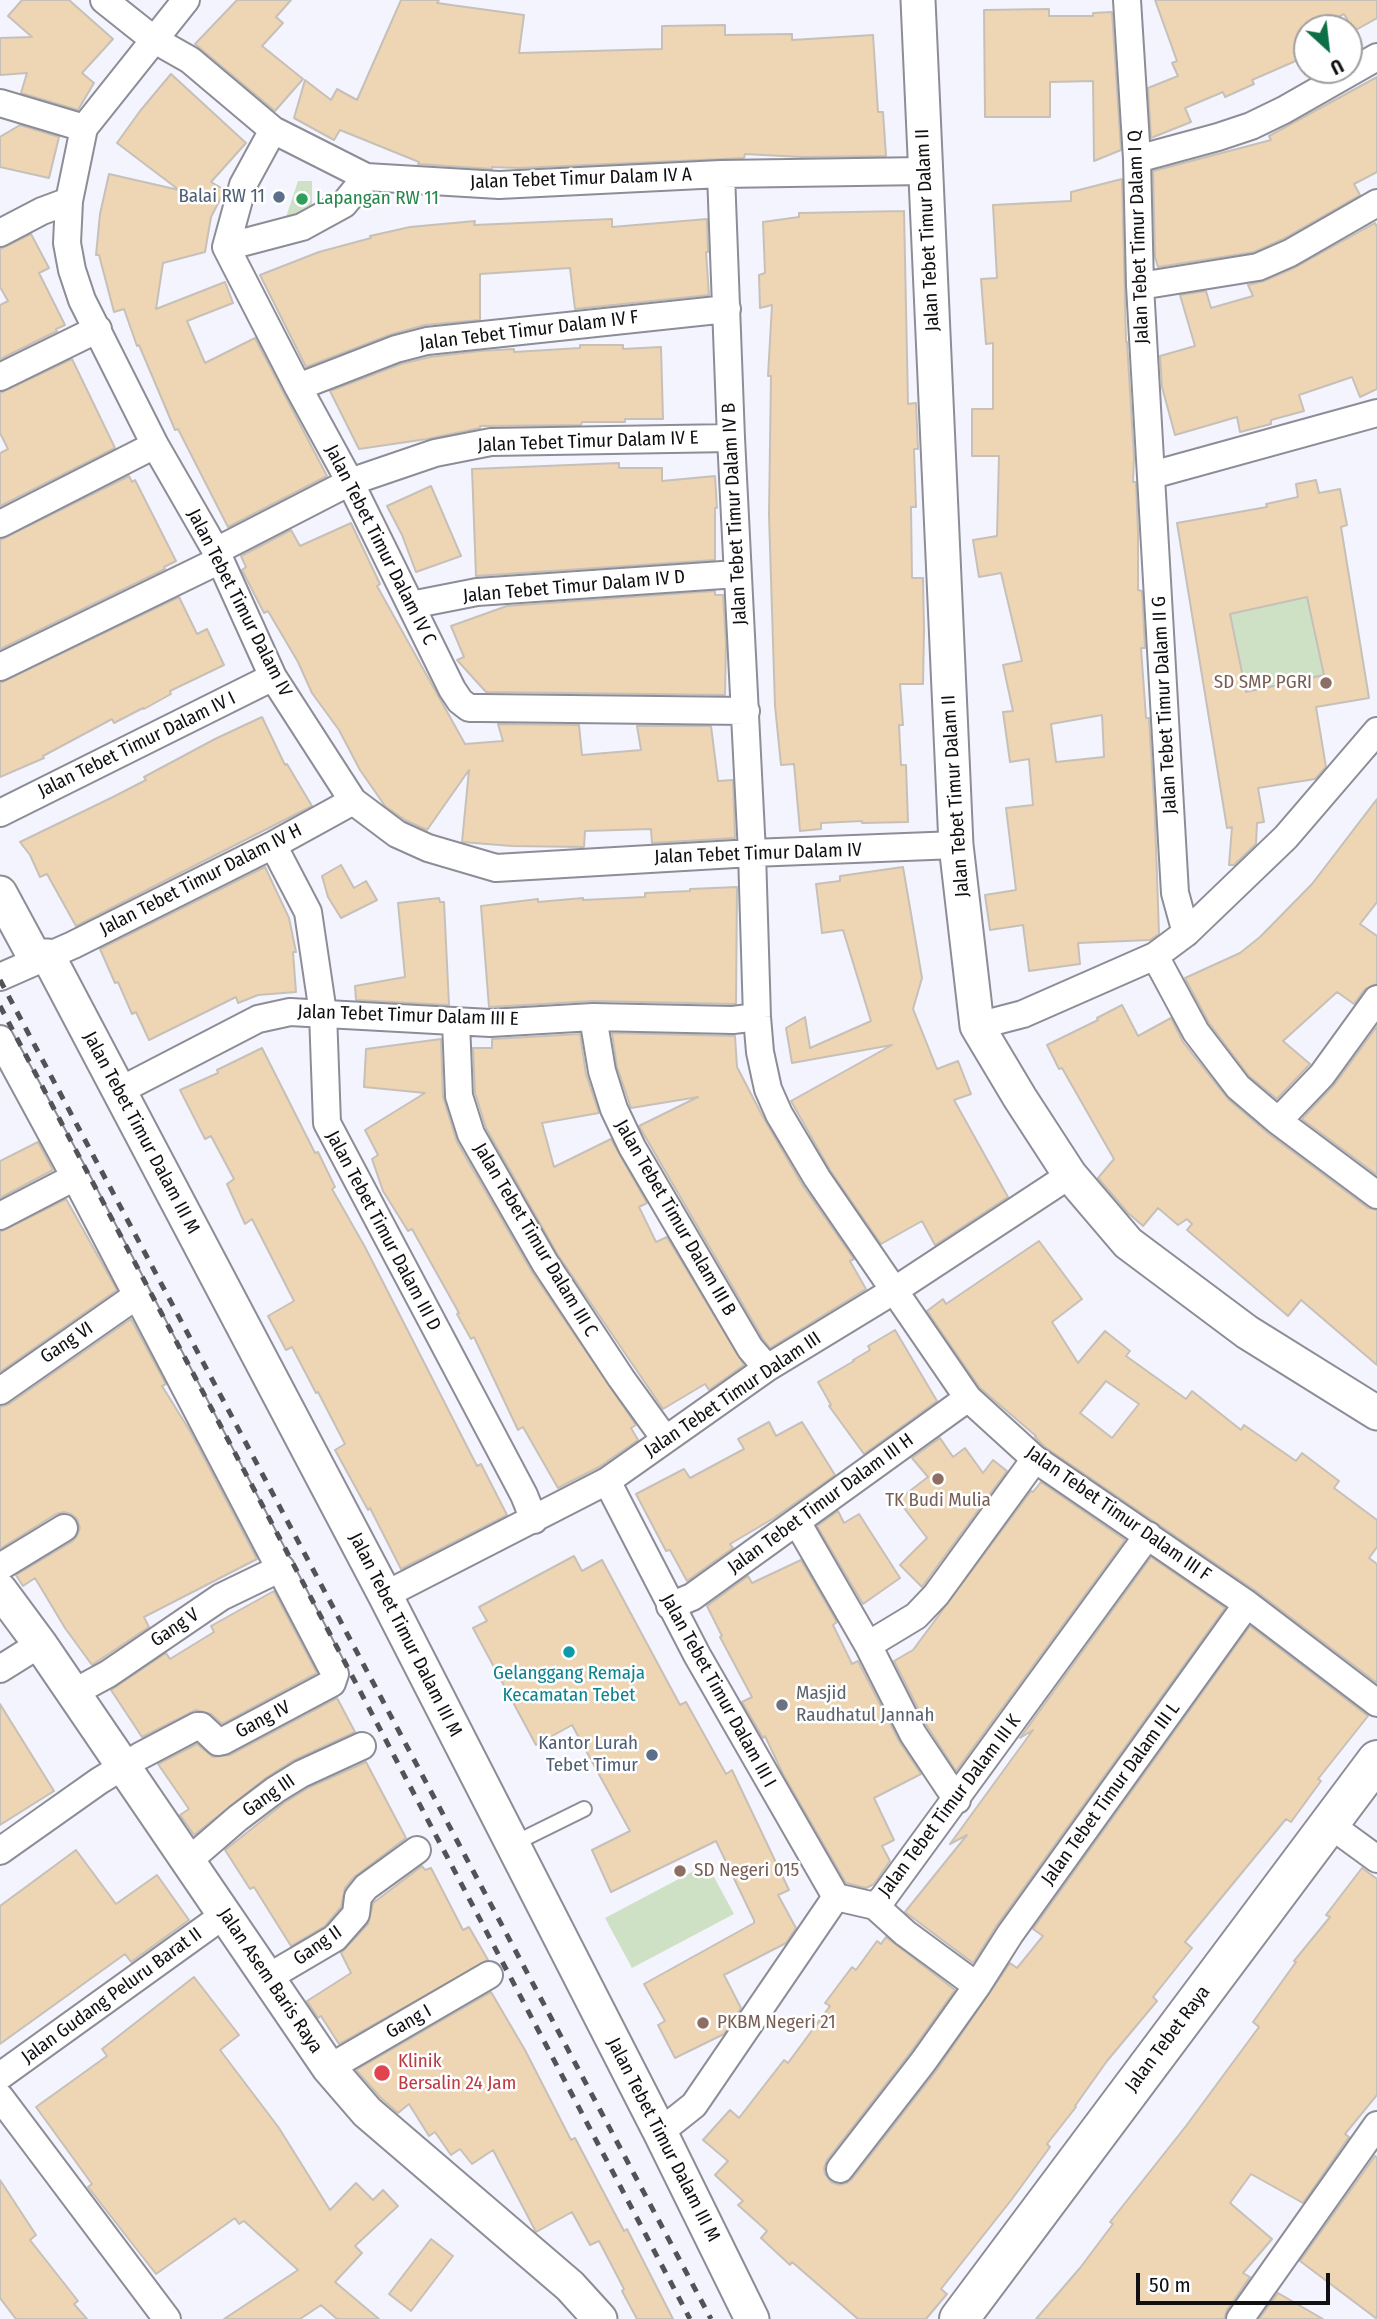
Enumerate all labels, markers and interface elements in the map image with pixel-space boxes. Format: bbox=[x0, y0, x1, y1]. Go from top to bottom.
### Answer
north arrow bbox=[1293, 14, 1363, 84]
text: U bbox=[1327, 54, 1347, 79]
street label: Jalan Tebet Timur Dalam II bbox=[911, 128, 945, 332]
street label: Jalan Tebet Timur Dalam I Q bbox=[1124, 130, 1154, 344]
street label: Jalan Tebet Timur Dalam IV A bbox=[470, 164, 692, 194]
place label: Balai RW 11 bbox=[178, 186, 265, 208]
place label: Lapangan RW 11 bbox=[316, 188, 439, 210]
marker: Balai RW 11 bbox=[271, 189, 287, 205]
marker: Lapangan RW 11 bbox=[294, 191, 310, 207]
street label: Jalan Tebet Timur Dalam IV F bbox=[418, 306, 640, 356]
street label: Jalan Tebet Timur Dalam IV B bbox=[718, 402, 752, 626]
street label: Jalan Tebet Timur Dalam IV E bbox=[477, 427, 699, 457]
street label: Jalan Tebet Timur Dalam IV C bbox=[320, 441, 440, 649]
street label: Jalan Tebet Timur Dalam IV bbox=[182, 505, 296, 701]
street label: Jalan Tebet Timur Dalam IV D bbox=[462, 566, 686, 608]
street label: Jalan Tebet Timur Dalam II G bbox=[1148, 595, 1182, 815]
place label: SD SMP PGRI bbox=[1214, 672, 1312, 694]
marker: SD SMP PGRI bbox=[1318, 675, 1334, 691]
street label: Jalan Tebet Timur Dalam IV I bbox=[35, 687, 239, 803]
street label: Jalan Tebet Timur Dalam II bbox=[938, 694, 974, 898]
street label: Jalan Tebet Timur Dalam IV H bbox=[96, 819, 306, 941]
street label: Jalan Tebet Timur Dalam IV bbox=[654, 839, 862, 869]
street label: Jalan Tebet Timur Dalam III E bbox=[297, 1001, 519, 1031]
street label: Jalan Tebet Timur Dalam III M bbox=[78, 1028, 204, 1238]
street label: Jalan Tebet Timur Dalam III B bbox=[609, 1116, 741, 1320]
street label: Jalan Tebet Timur Dalam III D bbox=[321, 1127, 445, 1335]
street label: Jalan Tebet Timur Dalam III C bbox=[468, 1139, 602, 1341]
street label: Gang VI bbox=[36, 1317, 98, 1369]
street label: Jalan Tebet Timur Dalam III bbox=[641, 1327, 825, 1463]
street label: Jalan Tebet Timur Dalam III H bbox=[724, 1429, 918, 1579]
street label: Jalan Tebet Timur Dalam III F bbox=[1021, 1441, 1215, 1587]
marker: TK Budi Mulia bbox=[930, 1471, 946, 1487]
place label: TK Budi Mulia bbox=[885, 1490, 991, 1512]
street label: Jalan Tebet Timur Dalam III M bbox=[344, 1529, 466, 1741]
street label: Jalan Tebet Timur Dalam III I bbox=[655, 1590, 781, 1792]
street label: Gang V bbox=[147, 1604, 203, 1652]
marker: Gelanggang Remaja Kecamatan Tebet bbox=[561, 1644, 577, 1660]
place label: Gelanggang Remaja Kecamatan Tebet bbox=[493, 1663, 645, 1707]
place label: Masjid Raudhatul Jannah bbox=[796, 1683, 934, 1727]
street label: Gang IV bbox=[232, 1696, 294, 1744]
marker: Masjid Raudhatul Jannah bbox=[774, 1697, 790, 1713]
street label: Jalan Tebet Timur Dalam III L bbox=[1037, 1698, 1185, 1890]
street label: Jalan Tebet Timur Dalam III K bbox=[874, 1710, 1026, 1902]
place label: Kantor Lurah Tebet Timur bbox=[538, 1733, 638, 1777]
marker: Kantor Lurah Tebet Timur bbox=[644, 1747, 660, 1763]
street label: Gang III bbox=[238, 1770, 300, 1822]
place label: SD Negeri 015 bbox=[694, 1860, 799, 1882]
marker: SD Negeri 015 bbox=[672, 1863, 688, 1879]
street label: Jalan Asem Baris Raya bbox=[213, 1904, 327, 2058]
street label: Gang II bbox=[290, 1921, 346, 1971]
street label: Jalan Gudang Peluru Barat II bbox=[17, 1923, 207, 2069]
street label: Jalan Tebet Raya bbox=[1121, 1981, 1215, 2097]
street label: Gang I bbox=[382, 2000, 436, 2044]
place label: PKBM Negeri 21 bbox=[717, 2012, 836, 2034]
marker: PKBM Negeri 21 bbox=[695, 2015, 711, 2031]
street label: Jalan Tebet Timur Dalam III M bbox=[602, 2034, 724, 2246]
place label: Klinik Bersalin 24 Jam bbox=[398, 2051, 516, 2095]
marker: Klinik Bersalin 24 Jam bbox=[372, 2063, 392, 2083]
scale bar bbox=[1139, 2260, 1333, 2304]
text: 50 m bbox=[1149, 2272, 1191, 2298]

